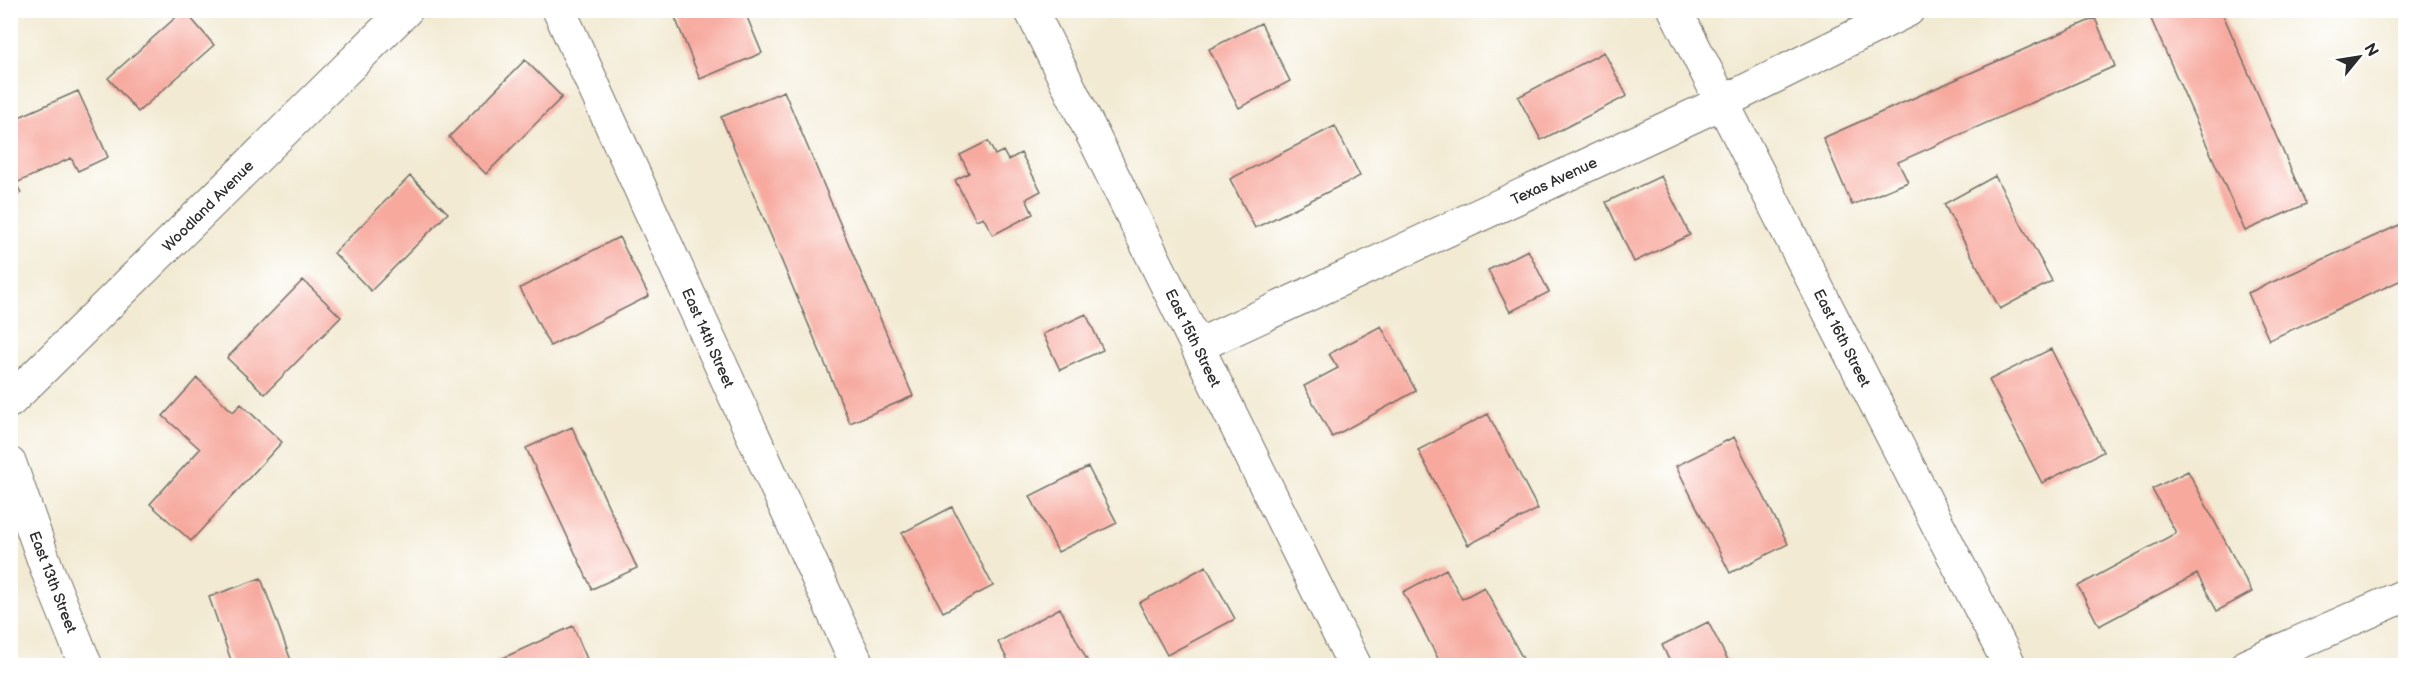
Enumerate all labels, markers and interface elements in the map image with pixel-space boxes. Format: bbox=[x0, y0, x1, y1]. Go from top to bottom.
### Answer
north arrow bbox=[2329, 27, 2389, 87]
text: N bbox=[2359, 40, 2382, 60]
street label: Texas Avenue bbox=[1508, 153, 1600, 210]
street label: Woodland Avenue bbox=[159, 157, 258, 256]
street label: East 14th Street bbox=[677, 285, 738, 391]
street label: East 15th Street bbox=[1161, 286, 1225, 391]
street label: East 16th Street bbox=[1809, 286, 1875, 391]
street label: East 13th Street bbox=[24, 529, 81, 636]

